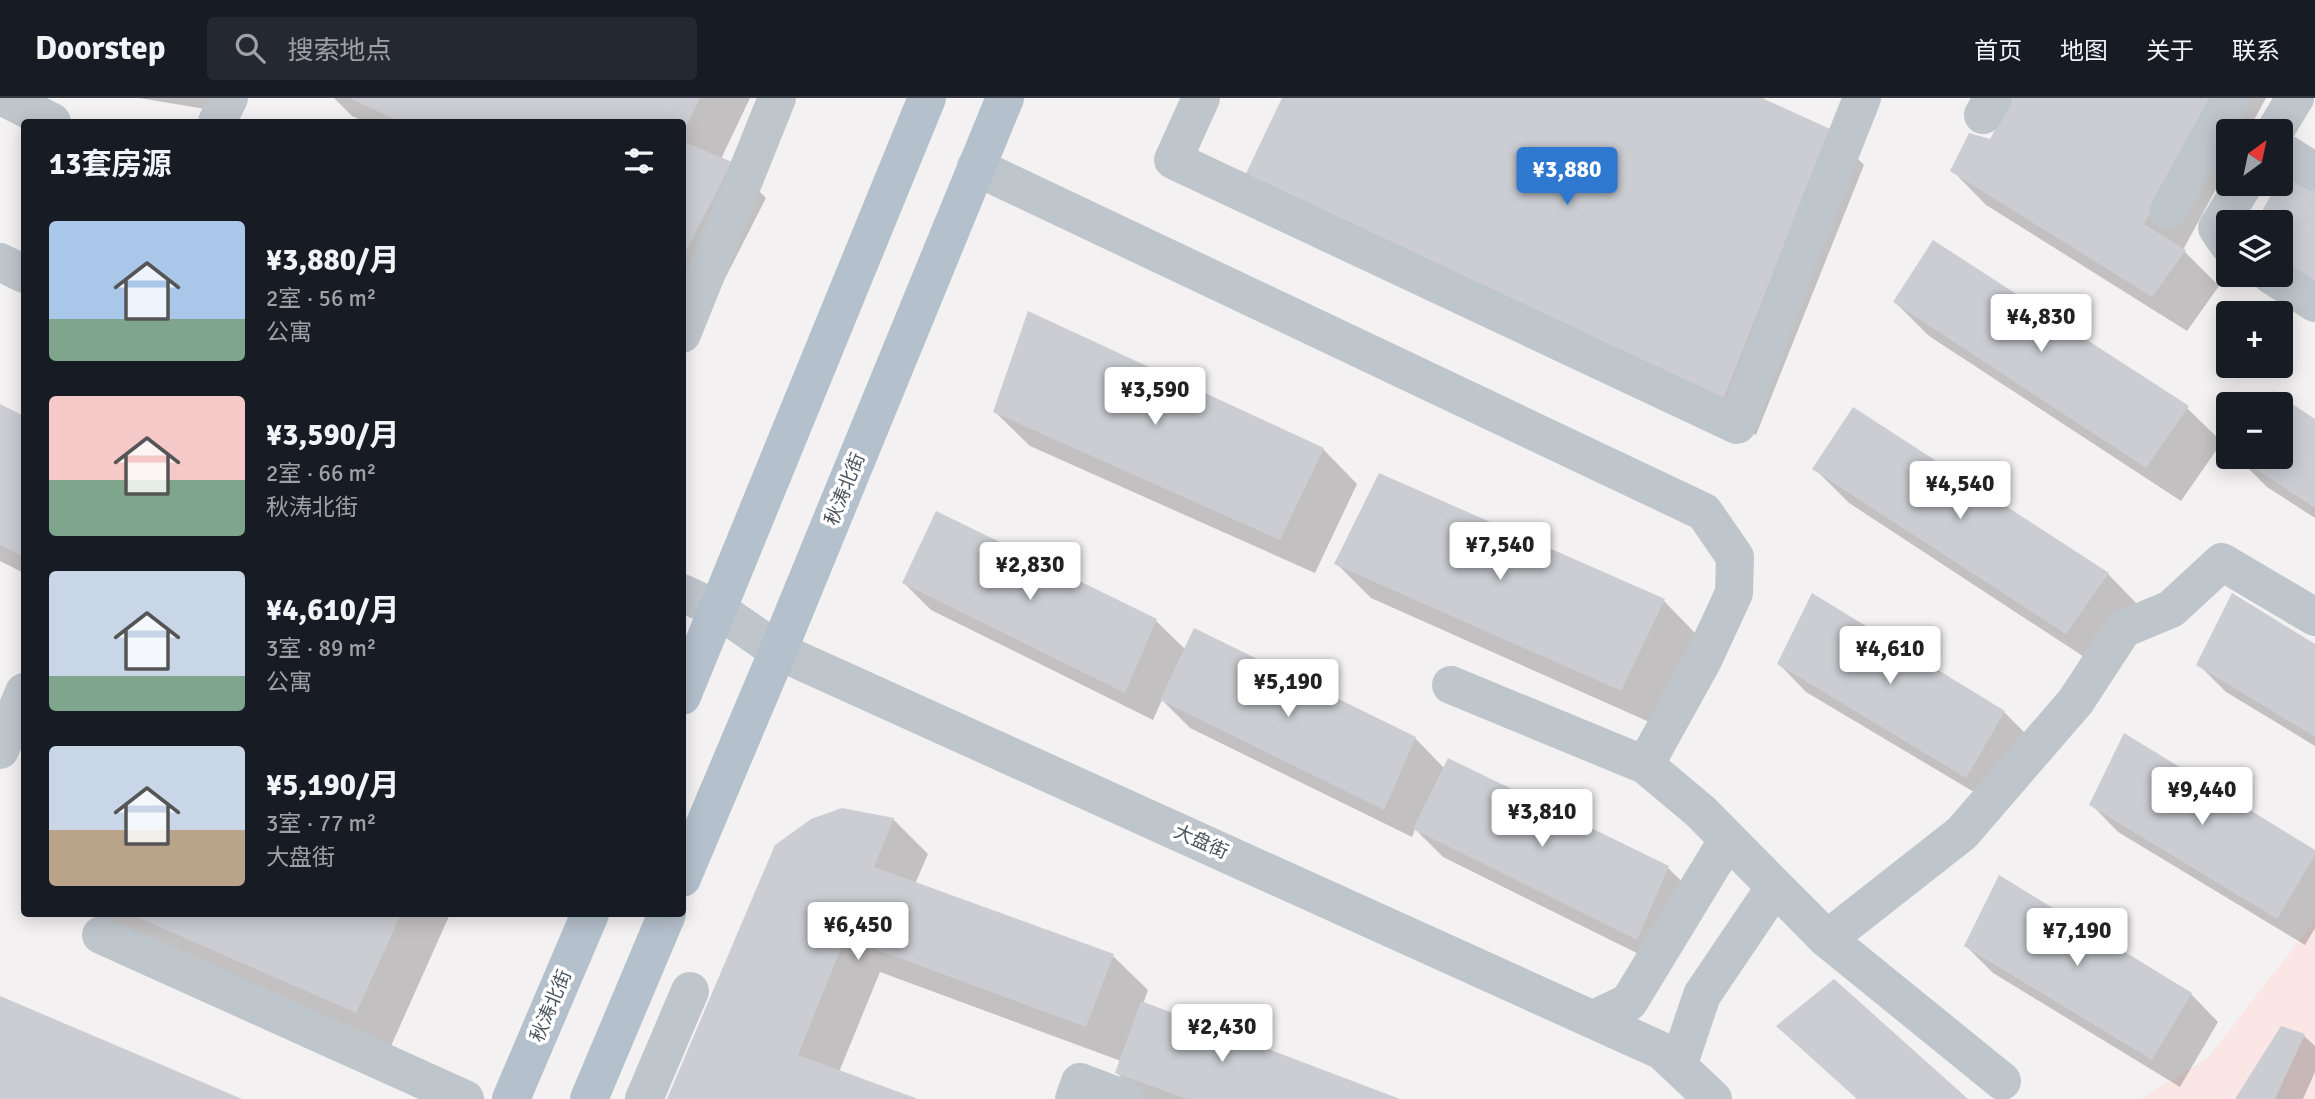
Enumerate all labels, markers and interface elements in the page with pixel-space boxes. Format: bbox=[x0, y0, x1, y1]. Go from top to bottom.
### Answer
search box bbox=[207, 17, 697, 80]
text: Doorstep bbox=[35, 28, 165, 69]
icon: search bbox=[231, 29, 269, 67]
text: 搜索地点 bbox=[287, 35, 391, 67]
text: 首页 bbox=[1974, 36, 2022, 66]
text: 地图 bbox=[2060, 36, 2108, 66]
text: 关于 bbox=[2146, 36, 2194, 66]
text: 联系 bbox=[2232, 36, 2280, 66]
north arrow bbox=[2216, 119, 2292, 196]
map controls bbox=[2216, 119, 2293, 469]
icon: filters bbox=[620, 142, 658, 180]
text: 13套房源 bbox=[49, 146, 171, 183]
pin: ¥3,880 bbox=[1510, 148, 1624, 207]
text: ¥3,880 bbox=[1533, 155, 1601, 184]
button: layers bbox=[2216, 210, 2293, 287]
text: ¥3,880/月 bbox=[266, 242, 399, 279]
icon: home bbox=[105, 249, 189, 333]
text: 2室 · 56 m² bbox=[266, 284, 376, 313]
pin: ¥4,830 bbox=[1984, 294, 2098, 354]
button: + bbox=[2216, 301, 2293, 378]
text: ¥4,830 bbox=[2007, 302, 2075, 331]
text: 公寓 bbox=[266, 318, 312, 347]
pin: ¥3,590 bbox=[1098, 368, 1212, 427]
text: ¥3,590 bbox=[1121, 375, 1189, 404]
button: − bbox=[2216, 392, 2293, 469]
text: ¥3,590/月 bbox=[266, 417, 399, 454]
icon: home bbox=[105, 424, 189, 508]
street label: 秋涛北街 bbox=[820, 449, 870, 529]
text: 2室 · 66 m² bbox=[266, 459, 376, 488]
pin: ¥4,540 bbox=[1903, 462, 2017, 521]
text: ¥4,540 bbox=[1926, 469, 1994, 498]
text: 秋涛北街 bbox=[266, 493, 358, 522]
pin: ¥7,540 bbox=[1443, 522, 1557, 582]
text: ¥7,540 bbox=[1466, 530, 1534, 559]
pin: ¥2,830 bbox=[973, 542, 1087, 602]
text: ¥2,830 bbox=[996, 550, 1064, 579]
text: ¥4,610/月 bbox=[266, 592, 399, 629]
icon: home bbox=[105, 599, 189, 683]
pin: ¥4,610 bbox=[1833, 626, 1947, 686]
text: 3室 · 89 m² bbox=[266, 634, 376, 663]
text: ¥4,610 bbox=[1856, 634, 1924, 663]
pin: ¥5,190 bbox=[1231, 660, 1345, 719]
text: ¥5,190 bbox=[1254, 667, 1322, 696]
text: 公寓 bbox=[266, 668, 312, 697]
text: ¥5,190/月 bbox=[266, 767, 399, 804]
pin: ¥9,440 bbox=[2145, 768, 2259, 827]
icon: home bbox=[105, 774, 189, 858]
text: ¥9,440 bbox=[2168, 775, 2236, 804]
pin: ¥3,810 bbox=[1485, 790, 1599, 849]
text: ¥3,810 bbox=[1508, 797, 1576, 826]
text: 3室 · 77 m² bbox=[266, 809, 376, 838]
street label: 大盘街 bbox=[1170, 819, 1232, 865]
text: 大盘街 bbox=[266, 843, 335, 872]
pin: ¥6,450 bbox=[801, 902, 915, 962]
pin: ¥7,190 bbox=[2020, 908, 2134, 968]
text: ¥6,450 bbox=[824, 910, 892, 939]
text: ¥7,190 bbox=[2043, 916, 2111, 945]
street label: 秋涛北街 bbox=[525, 966, 577, 1046]
pin: ¥2,430 bbox=[1165, 1004, 1279, 1064]
text: ¥2,430 bbox=[1188, 1012, 1256, 1041]

